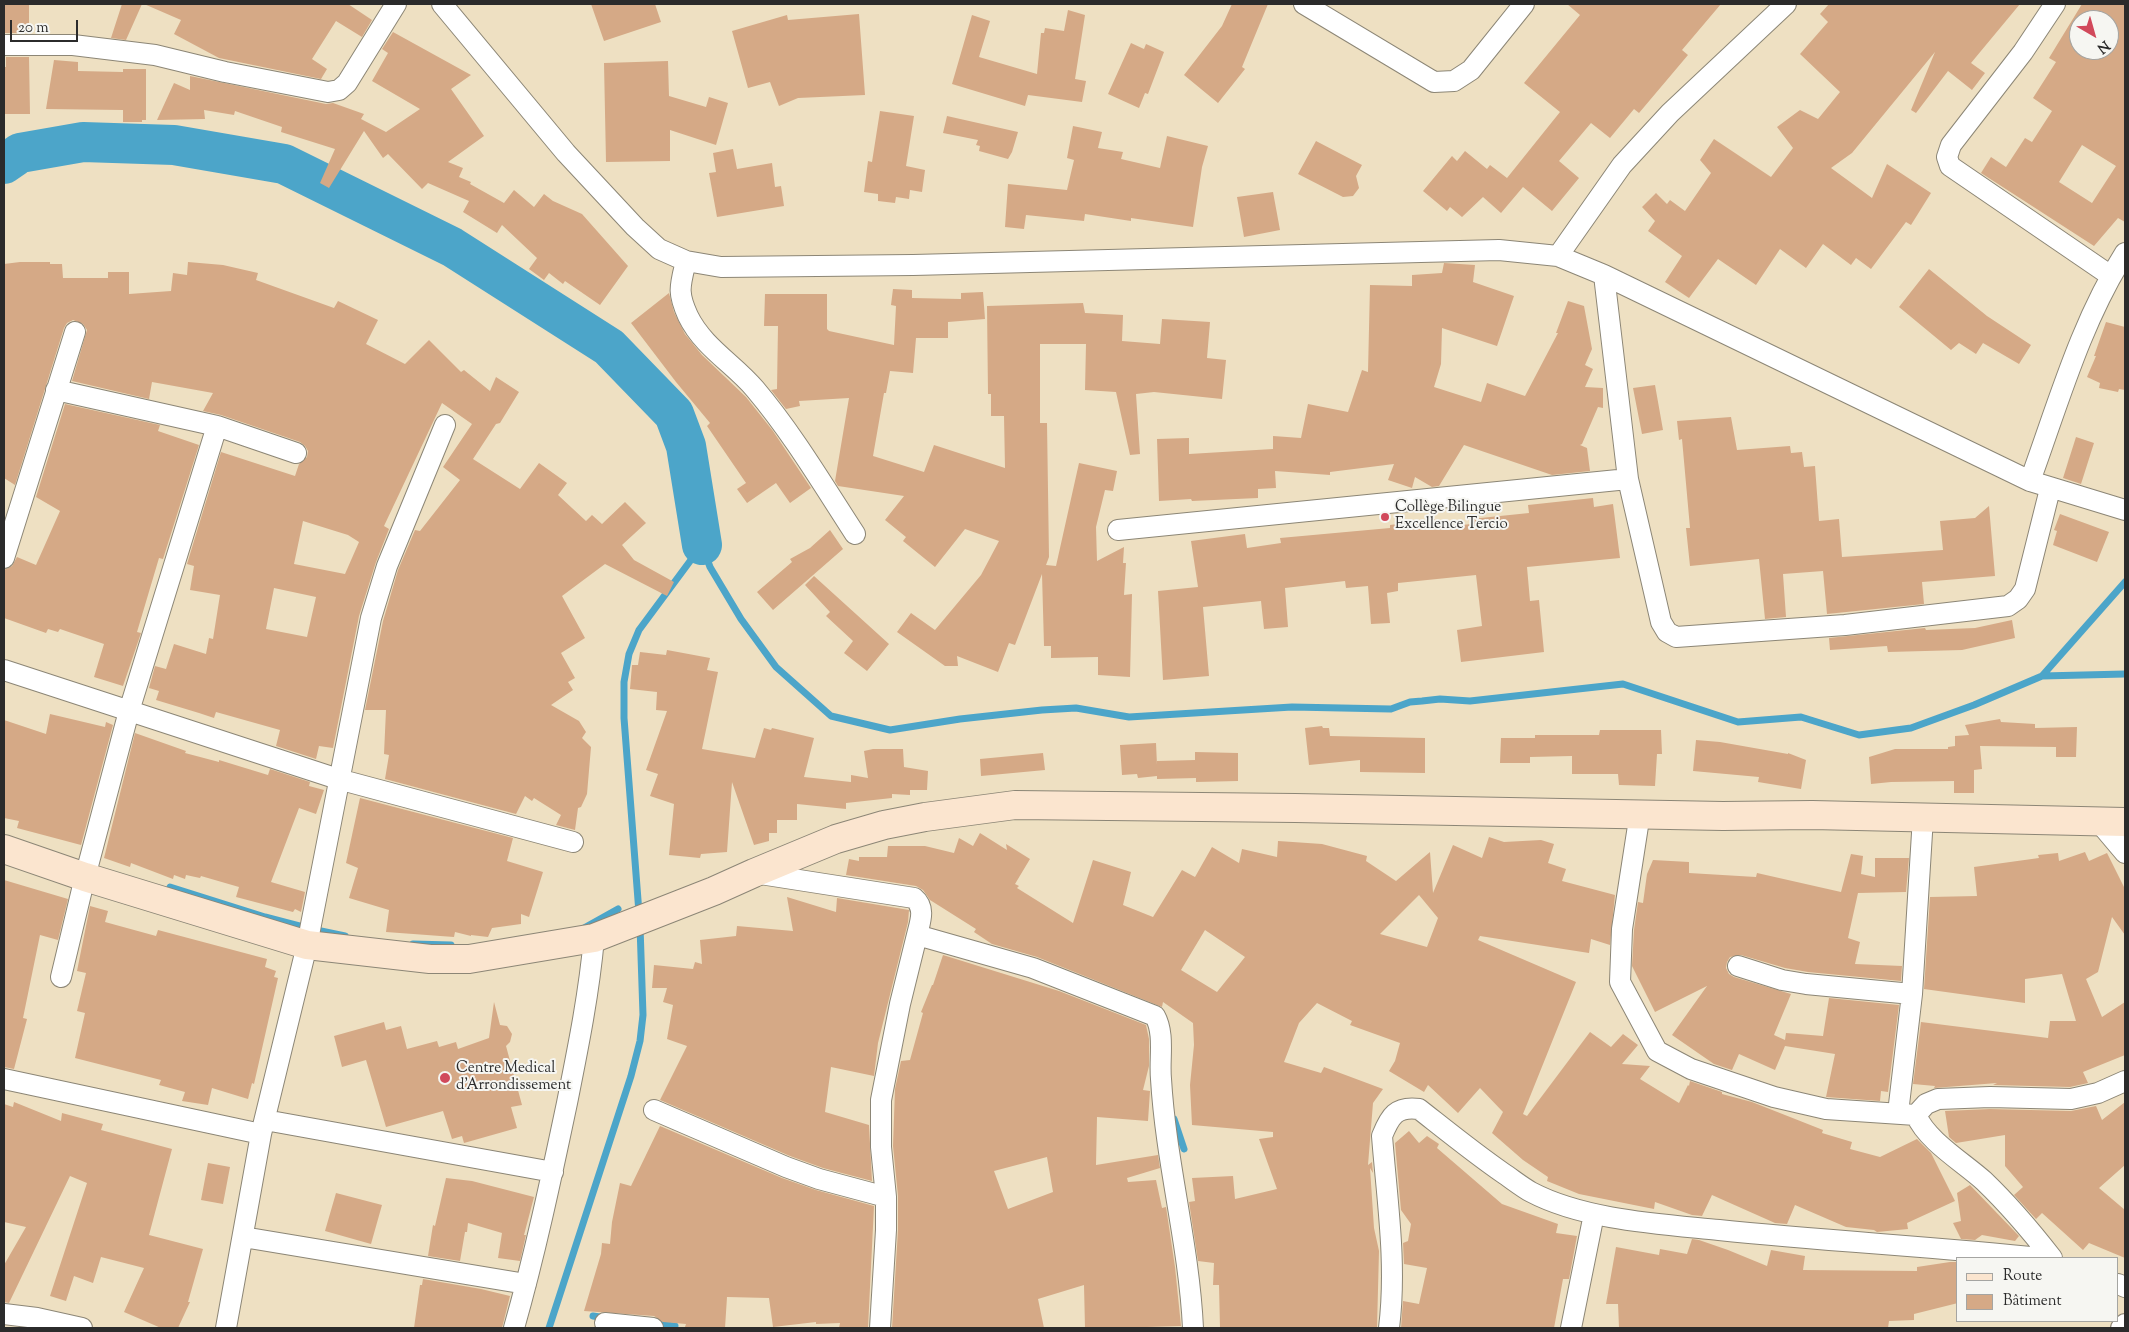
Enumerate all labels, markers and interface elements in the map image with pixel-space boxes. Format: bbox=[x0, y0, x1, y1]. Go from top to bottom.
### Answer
scale bar bbox=[12, 10, 80, 42]
north arrow bbox=[2069, 10, 2119, 60]
text: 20 m bbox=[18, 18, 49, 39]
text: N bbox=[2092, 35, 2113, 57]
place label: Collège Bilingue Excellence Tercio bbox=[1395, 499, 1508, 534]
marker: Collège Bilingue Excellence Tercio bbox=[1379, 511, 1391, 523]
place label: Centre Medical d'Arrondissement bbox=[456, 1060, 571, 1095]
marker: Centre Medical d'Arrondissement bbox=[438, 1071, 452, 1085]
legend bbox=[1956, 1257, 2119, 1322]
text: Route bbox=[2003, 1266, 2042, 1287]
text: Bâtiment bbox=[2003, 1291, 2062, 1312]

